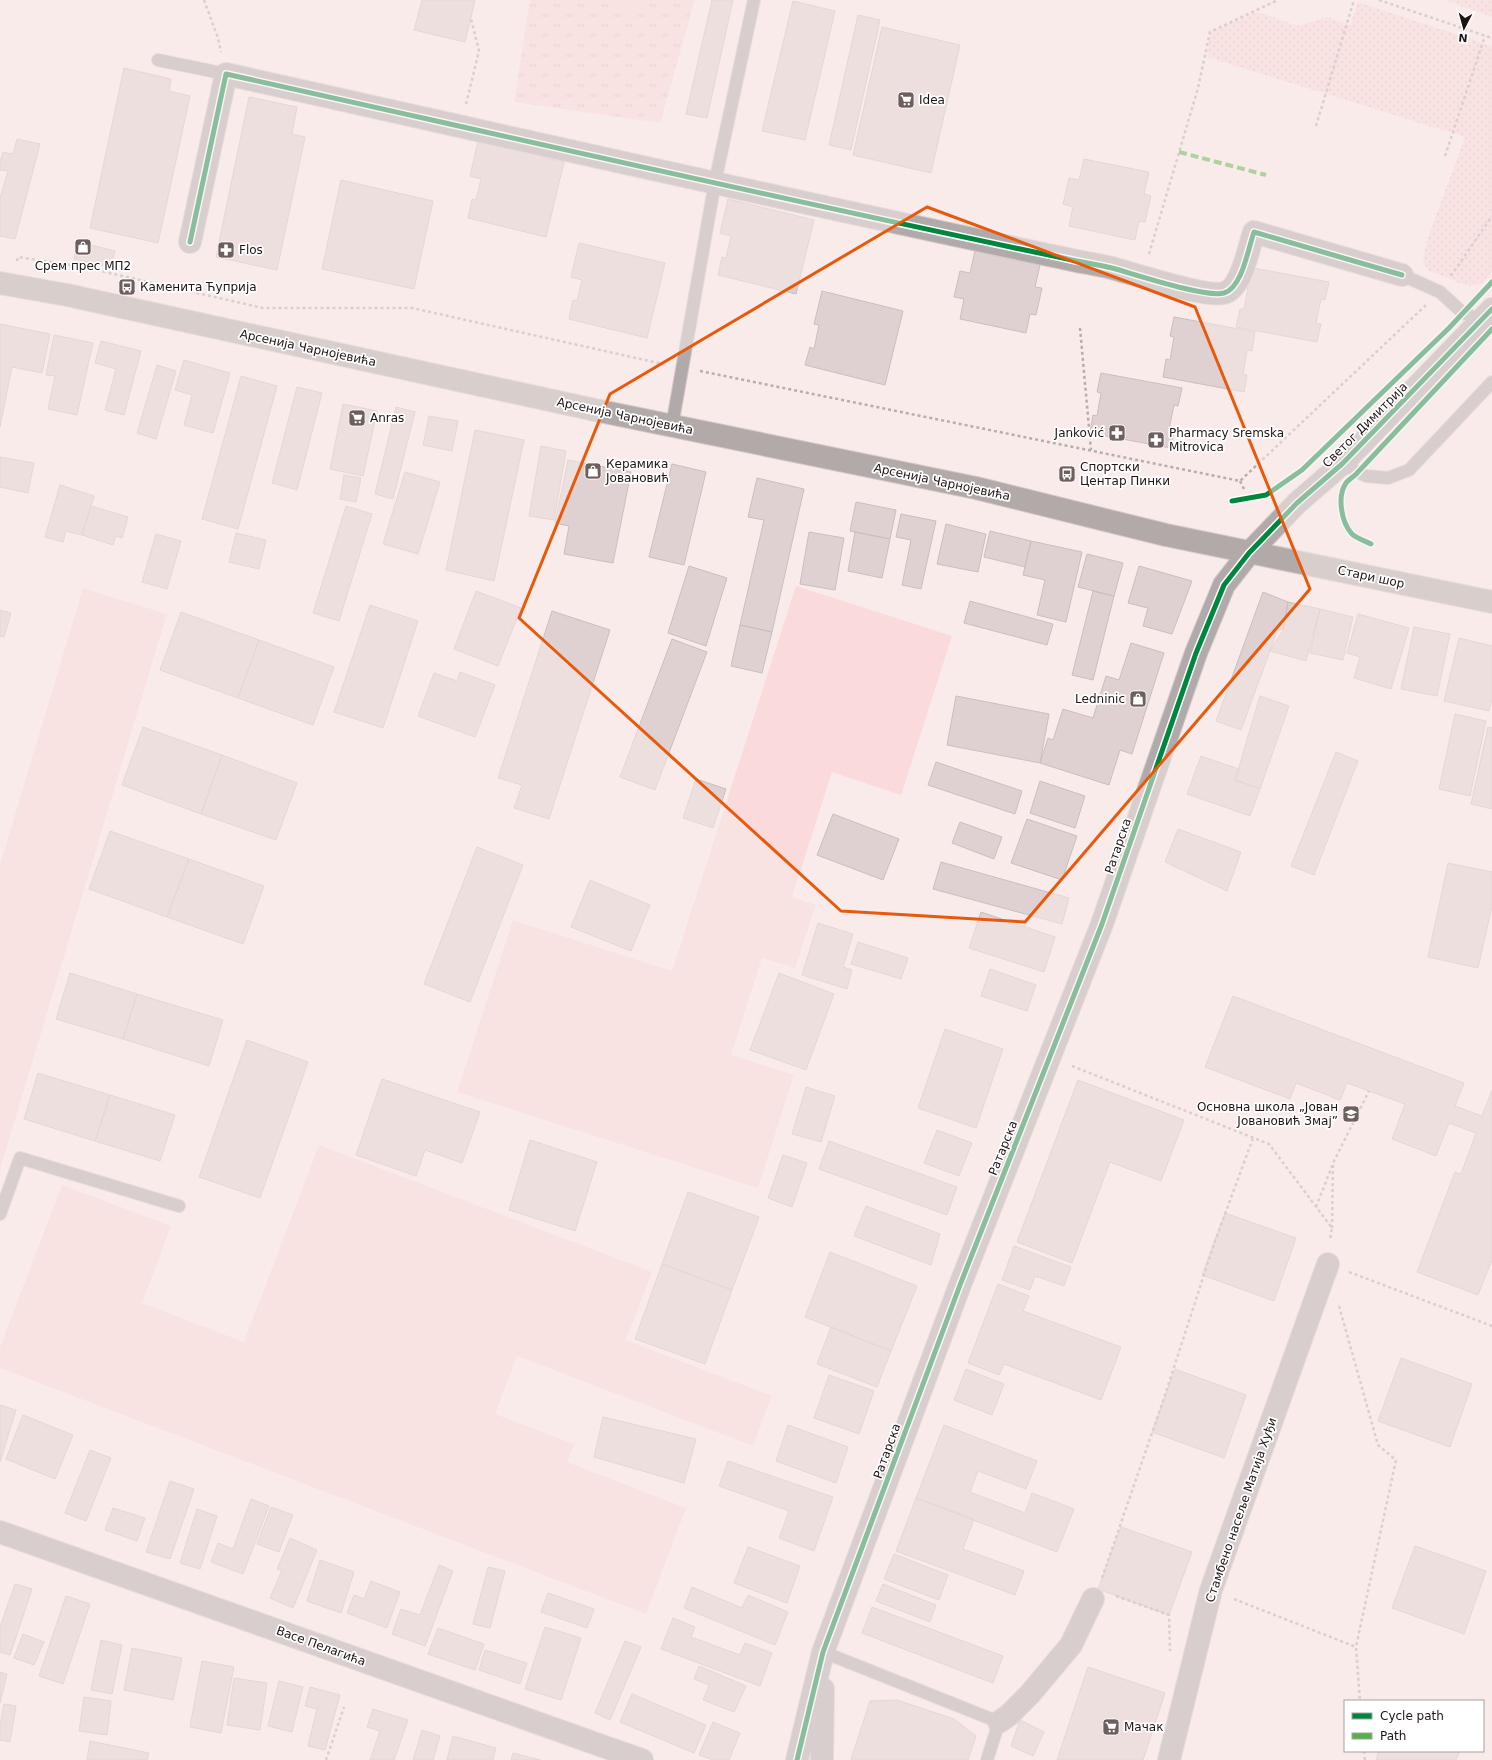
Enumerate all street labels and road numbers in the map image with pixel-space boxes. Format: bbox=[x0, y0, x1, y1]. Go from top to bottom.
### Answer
street label: Арсенија Чарнојевића bbox=[239, 327, 377, 369]
street label: Светог Димитрија bbox=[1320, 380, 1410, 470]
street label: Арсенија Чарнојевића bbox=[556, 395, 694, 437]
street label: Арсенија Чарнојевића bbox=[873, 461, 1011, 503]
street label: Стари шор bbox=[1336, 563, 1406, 591]
street label: Ратарска bbox=[1102, 816, 1134, 876]
street label: Ратарска bbox=[986, 1119, 1020, 1177]
street label: Стамбено насеље Матија Хуђи bbox=[1203, 1416, 1279, 1604]
street label: Ратарска bbox=[871, 1421, 903, 1481]
street label: Васе Пелагића bbox=[274, 1623, 368, 1669]

